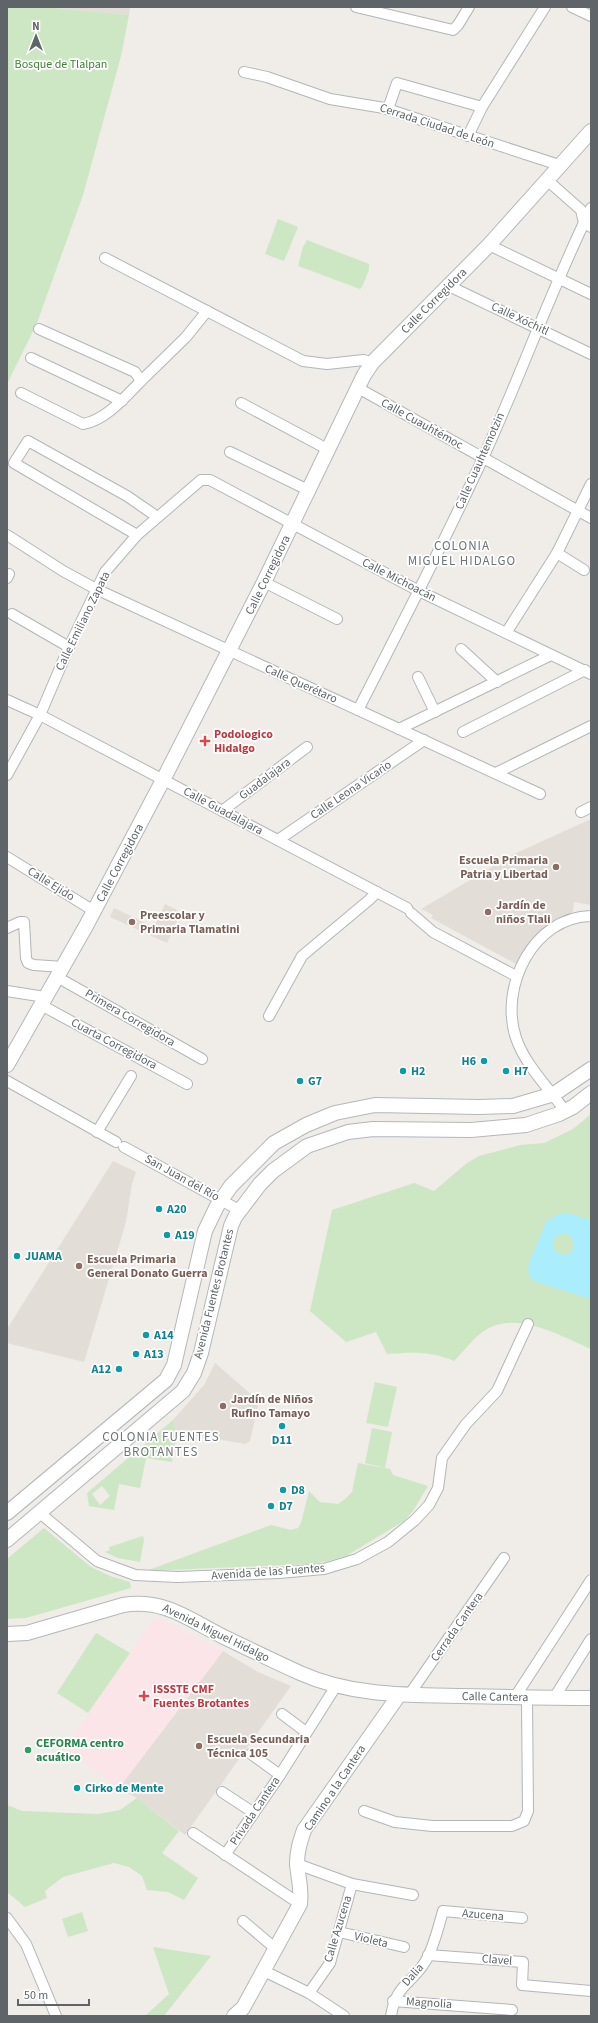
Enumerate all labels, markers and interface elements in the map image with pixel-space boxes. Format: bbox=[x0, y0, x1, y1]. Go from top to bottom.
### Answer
north arrow bbox=[16, 16, 56, 56]
text: N bbox=[32, 19, 40, 34]
park label: Bosque de Tlalpan bbox=[15, 56, 107, 73]
street label: Cerrada Ciudad de León bbox=[377, 99, 497, 153]
street label: Calle Corregidora bbox=[397, 264, 471, 338]
street label: Calle Xóchitl bbox=[488, 298, 552, 340]
street label: Calle Cuauhtémoc bbox=[378, 394, 467, 454]
street label: Calle Cuauhtemotzin bbox=[451, 410, 509, 512]
street label: Calle Corregidora bbox=[241, 532, 295, 618]
district label: COLONIA MIGUEL HIDALGO bbox=[408, 537, 516, 570]
street label: Calle Michoacán bbox=[359, 554, 439, 606]
street label: Calle Emiliano Zapata bbox=[52, 568, 114, 674]
street label: Calle Querétaro bbox=[262, 660, 340, 708]
place label: Podologico Hidalgo bbox=[214, 726, 273, 757]
marker: Podologico Hidalgo bbox=[199, 735, 211, 747]
street label: Guadalajara bbox=[236, 754, 294, 804]
street label: Calle Leona Vicario bbox=[307, 756, 395, 824]
street label: Calle Guadalajara bbox=[180, 783, 266, 839]
street label: Calle Corregidora bbox=[92, 821, 148, 905]
place label: Escuela Primaria Patria y Libertad bbox=[459, 852, 548, 883]
marker: Escuela Primaria Patria y Libertad bbox=[551, 862, 561, 872]
street label: Calle Ejido bbox=[24, 863, 78, 905]
place label: Jardín de niños Tlali bbox=[496, 897, 551, 928]
place label: Preescolar y Primaria Tlamatini bbox=[140, 907, 240, 938]
marker: Jardín de niños Tlali bbox=[483, 907, 493, 917]
marker: Preescolar y Primaria Tlamatini bbox=[127, 917, 137, 927]
street label: Primera Corregidora bbox=[82, 985, 178, 1051]
street label: Cuarta Corregidora bbox=[68, 1014, 160, 1074]
place label: H6 bbox=[462, 1053, 476, 1070]
marker: H6 bbox=[479, 1056, 489, 1066]
place label: H2 bbox=[411, 1063, 425, 1080]
place label: H7 bbox=[514, 1063, 528, 1080]
marker: H2 bbox=[398, 1066, 408, 1076]
marker: H7 bbox=[501, 1066, 511, 1076]
place label: G7 bbox=[308, 1073, 322, 1090]
marker: G7 bbox=[295, 1076, 305, 1086]
street label: San Juan del Río bbox=[142, 1150, 222, 1206]
place label: A20 bbox=[166, 1201, 187, 1218]
marker: A20 bbox=[154, 1204, 164, 1214]
place label: A19 bbox=[174, 1227, 195, 1244]
street label: Avenida Fuentes Brotantes bbox=[190, 1227, 238, 1361]
marker: A19 bbox=[162, 1230, 172, 1240]
place label: JUAMA bbox=[25, 1248, 62, 1265]
marker: JUAMA bbox=[12, 1251, 22, 1261]
place label: Escuela Primaria General Donato Guerra bbox=[87, 1251, 207, 1282]
marker: Escuela Primaria General Donato Guerra bbox=[74, 1261, 84, 1271]
place label: A14 bbox=[153, 1327, 174, 1344]
marker: A14 bbox=[141, 1330, 151, 1340]
place label: A13 bbox=[143, 1346, 164, 1363]
marker: A13 bbox=[131, 1349, 141, 1359]
place label: A12 bbox=[90, 1361, 111, 1378]
marker: A12 bbox=[114, 1364, 124, 1374]
place label: Jardín de Niños Rufino Tamayo bbox=[231, 1391, 313, 1422]
marker: Jardín de Niños Rufino Tamayo bbox=[218, 1401, 228, 1411]
marker: D11 bbox=[277, 1421, 287, 1431]
district label: COLONIA FUENTES BROTANTES bbox=[102, 1428, 220, 1461]
place label: D11 bbox=[272, 1432, 292, 1449]
place label: D8 bbox=[291, 1482, 305, 1499]
marker: D8 bbox=[278, 1485, 288, 1495]
place label: D7 bbox=[279, 1498, 293, 1515]
marker: D7 bbox=[266, 1501, 276, 1511]
street label: Avenida de las Fuentes bbox=[211, 1560, 325, 1584]
street label: Cerrada Cantera bbox=[427, 1589, 487, 1665]
street label: Avenida Miguel Hidalgo bbox=[160, 1600, 272, 1666]
place label: ISSSTE CMF Fuentes Brotantes bbox=[153, 1681, 249, 1712]
street label: Calle Cantera bbox=[462, 1688, 528, 1706]
marker: ISSSTE CMF Fuentes Brotantes bbox=[138, 1690, 150, 1702]
place label: Escuela Secundaria Técnica 105 bbox=[207, 1731, 310, 1762]
place label: CEFORMA centro acuático bbox=[36, 1735, 124, 1766]
marker: Escuela Secundaria Técnica 105 bbox=[194, 1741, 204, 1751]
street label: Camino a la Cantera bbox=[300, 1742, 370, 1834]
marker: CEFORMA centro acuático bbox=[23, 1745, 33, 1755]
street label: Privada Cantera bbox=[226, 1773, 284, 1849]
place label: Cirko de Mente bbox=[85, 1780, 164, 1797]
marker: Cirko de Mente bbox=[72, 1783, 82, 1793]
street label: Calle Azucena bbox=[320, 1893, 356, 1965]
street label: Azucena bbox=[461, 1905, 505, 1925]
street label: Violeta bbox=[352, 1928, 390, 1952]
street label: Clavel bbox=[481, 1950, 513, 1970]
street label: Dalia bbox=[398, 1960, 428, 1990]
scale bar bbox=[18, 1981, 89, 2007]
text: 50 m bbox=[24, 1987, 48, 2004]
street label: Magnolia bbox=[405, 1993, 453, 2013]

